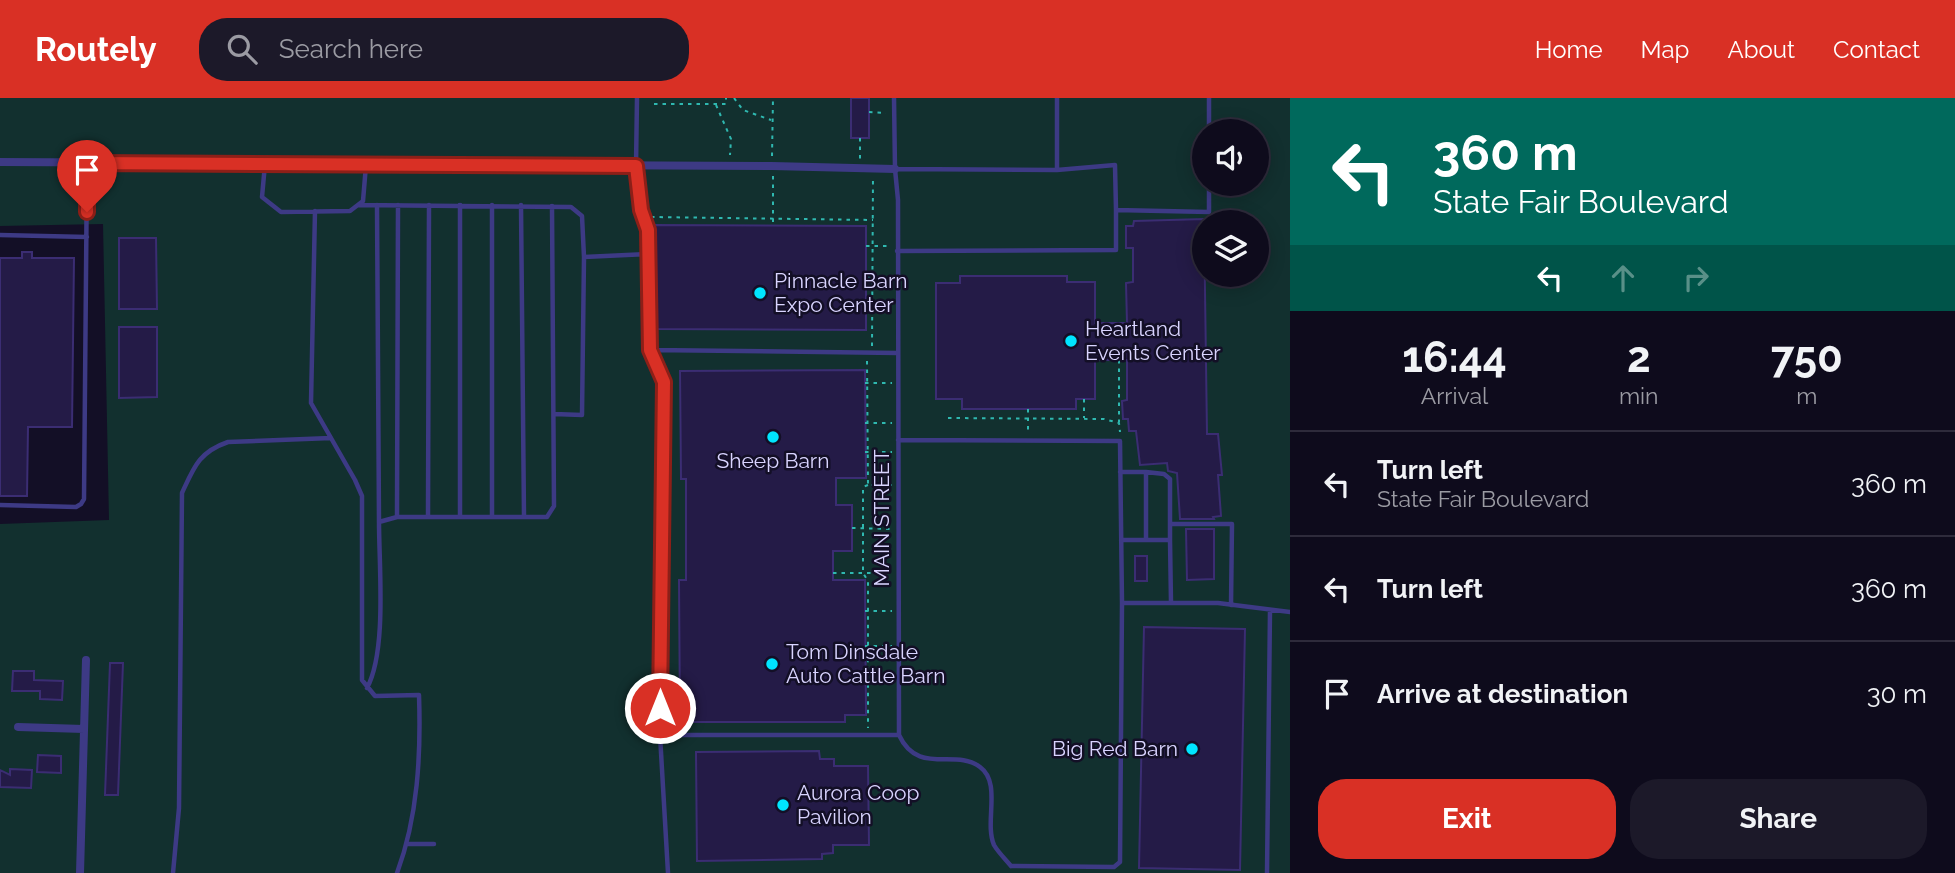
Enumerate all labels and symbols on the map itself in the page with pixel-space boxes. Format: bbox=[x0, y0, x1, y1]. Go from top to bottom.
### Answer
pin bbox=[57, 140, 117, 212]
place label: Pinnacle Barn Expo Center bbox=[774, 268, 908, 317]
marker: Pinnacle Barn Expo Center bbox=[752, 285, 768, 301]
place label: Heartland Events Center bbox=[1085, 316, 1221, 365]
marker: Heartland Events Center bbox=[1063, 333, 1079, 349]
marker: Sheep Barn bbox=[765, 429, 781, 445]
place label: Sheep Barn bbox=[716, 448, 830, 473]
street label: MAIN STREET bbox=[869, 449, 894, 587]
place label: Tom Dinsdale Auto Cattle Barn bbox=[786, 639, 945, 688]
marker: Tom Dinsdale Auto Cattle Barn bbox=[764, 656, 780, 672]
position arrow bbox=[623, 671, 697, 745]
place label: Big Red Barn bbox=[1052, 736, 1178, 761]
marker: Big Red Barn bbox=[1184, 741, 1200, 757]
place label: Aurora Coop Pavilion bbox=[797, 780, 919, 829]
marker: Aurora Coop Pavilion bbox=[775, 797, 791, 813]

